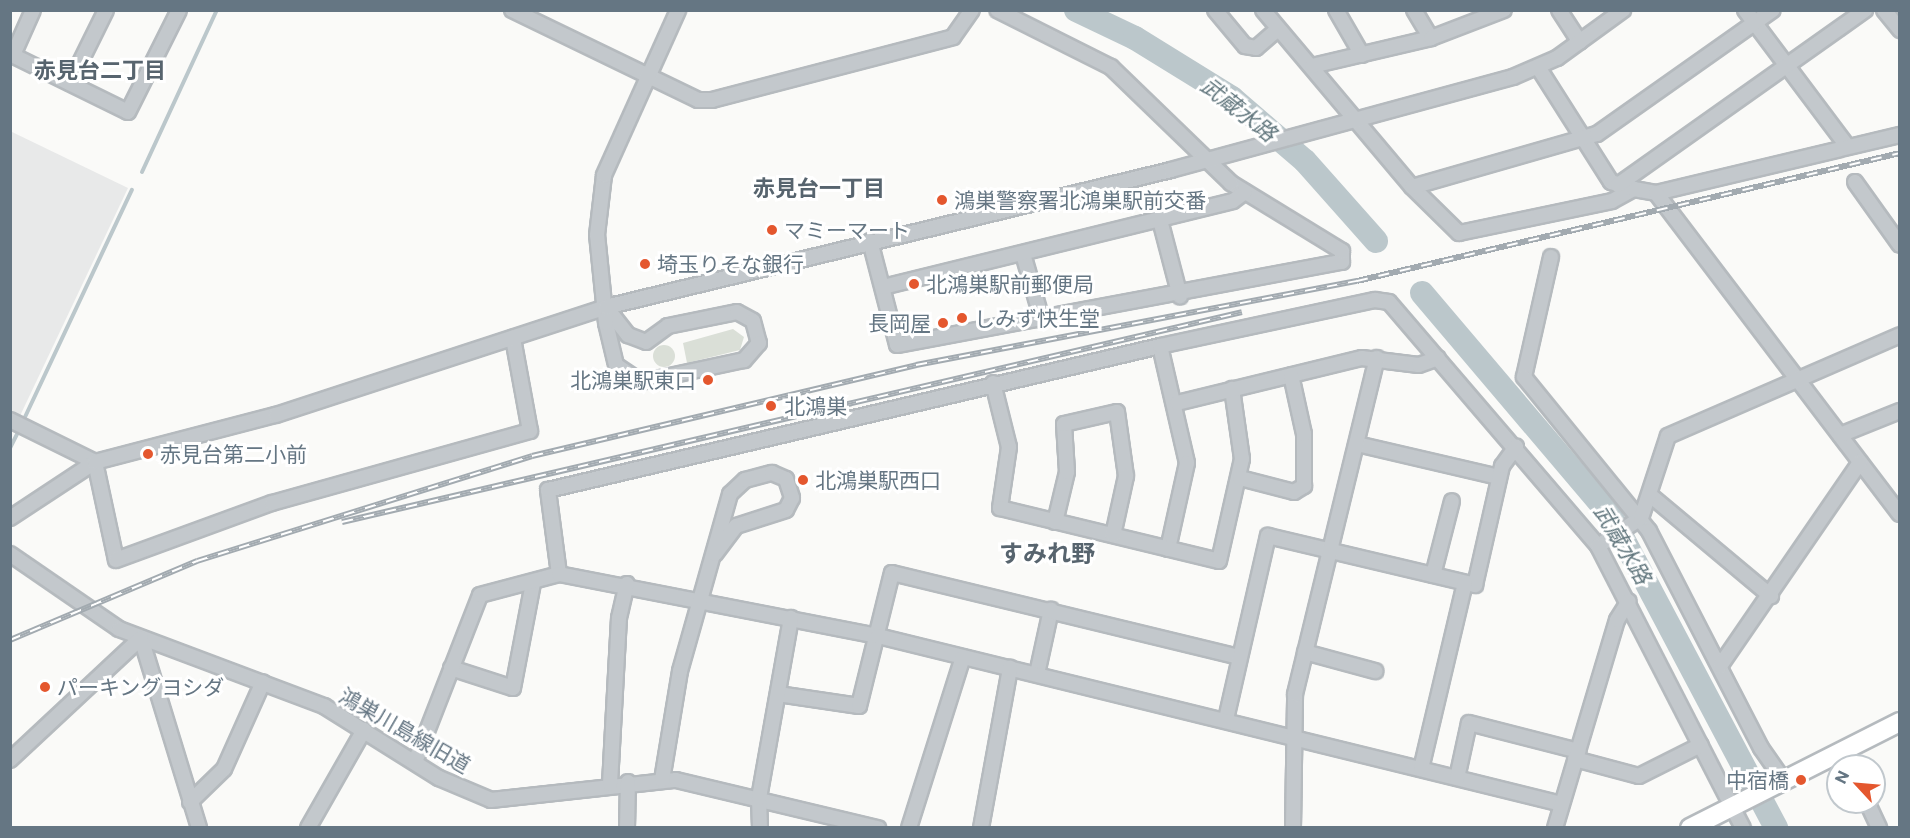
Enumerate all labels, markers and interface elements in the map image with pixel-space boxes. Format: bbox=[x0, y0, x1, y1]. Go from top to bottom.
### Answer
district label: 赤見台二丁目 bbox=[34, 57, 166, 83]
water label: 武蔵水路 bbox=[1196, 72, 1282, 146]
district label: 赤見台一丁目 bbox=[753, 175, 885, 201]
place label: 鴻巣警察署北鴻巣駅前交番 bbox=[954, 187, 1206, 213]
marker: 鴻巣警察署北鴻巣駅前交番 bbox=[935, 193, 949, 207]
place label: マミーマート bbox=[784, 217, 910, 243]
marker: マミーマート bbox=[765, 223, 779, 237]
place label: 埼玉りそな銀行 bbox=[657, 251, 804, 277]
marker: 埼玉りそな銀行 bbox=[638, 257, 652, 271]
place label: 北鴻巣駅前郵便局 bbox=[926, 271, 1094, 297]
marker: 北鴻巣駅前郵便局 bbox=[907, 277, 921, 291]
place label: しみず快生堂 bbox=[974, 305, 1100, 331]
place label: 長岡屋 bbox=[868, 310, 931, 336]
marker: しみず快生堂 bbox=[955, 311, 969, 325]
marker: 長岡屋 bbox=[936, 316, 950, 330]
place label: 北鴻巣駅東口 bbox=[570, 367, 696, 393]
marker: 北鴻巣駅東口 bbox=[701, 373, 715, 387]
place label: 北鴻巣 bbox=[784, 393, 847, 419]
marker: 北鴻巣 bbox=[762, 397, 780, 415]
place label: 赤見台第二小前 bbox=[160, 441, 307, 467]
marker: 赤見台第二小前 bbox=[141, 447, 155, 461]
place label: 北鴻巣駅西口 bbox=[815, 467, 941, 493]
marker: 北鴻巣駅西口 bbox=[796, 473, 810, 487]
water label: 武蔵水路 bbox=[1589, 499, 1657, 589]
district label: すみれ野 bbox=[999, 539, 1095, 567]
place label: パーキングヨシダ bbox=[57, 674, 225, 700]
marker: パーキングヨシダ bbox=[38, 680, 52, 694]
street label: 鴻巣川島線旧道 bbox=[335, 682, 475, 778]
north arrow bbox=[1826, 754, 1886, 814]
place label: 中宿橋 bbox=[1726, 767, 1789, 793]
text: N bbox=[1830, 767, 1852, 786]
marker: 中宿橋 bbox=[1794, 773, 1808, 787]

